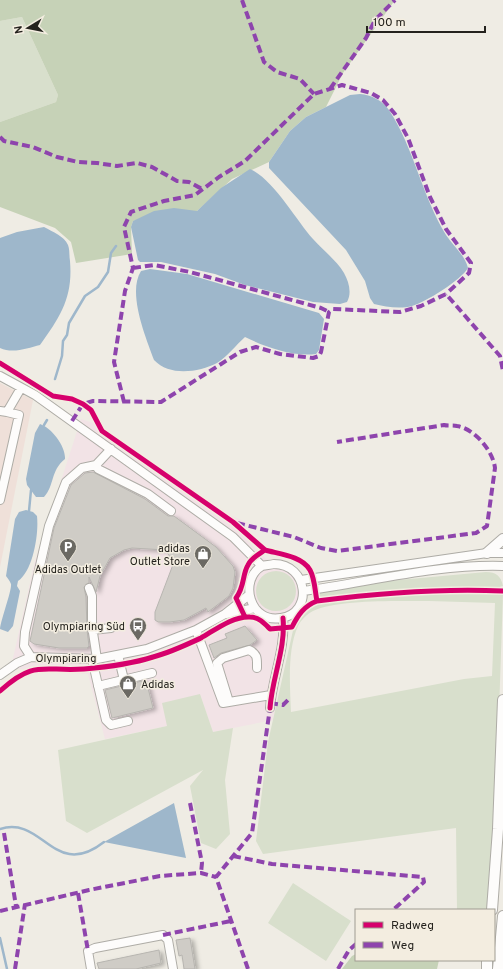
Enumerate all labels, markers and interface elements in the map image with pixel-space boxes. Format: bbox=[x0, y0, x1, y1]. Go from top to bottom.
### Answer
north arrow bbox=[8, 8, 48, 48]
scale bar bbox=[367, 8, 485, 34]
text: 100 m bbox=[373, 15, 406, 31]
text: N bbox=[12, 24, 27, 35]
parking icon: Adidas Outlet bbox=[58, 537, 78, 562]
place label: adidas Outlet Store bbox=[130, 542, 190, 569]
shop icon: adidas Outlet Store bbox=[193, 544, 213, 569]
place label: Adidas Outlet bbox=[34, 563, 102, 577]
bus stop icon: Olympiaring Süd bbox=[128, 616, 148, 641]
place label: Olympiaring Süd bbox=[43, 620, 125, 634]
street label: Olympiaring bbox=[36, 652, 96, 666]
shop icon: Adidas bbox=[118, 674, 138, 699]
place label: Adidas bbox=[141, 678, 174, 692]
legend bbox=[355, 909, 495, 961]
text: Radweg bbox=[391, 918, 434, 934]
text: Weg bbox=[391, 938, 414, 954]

